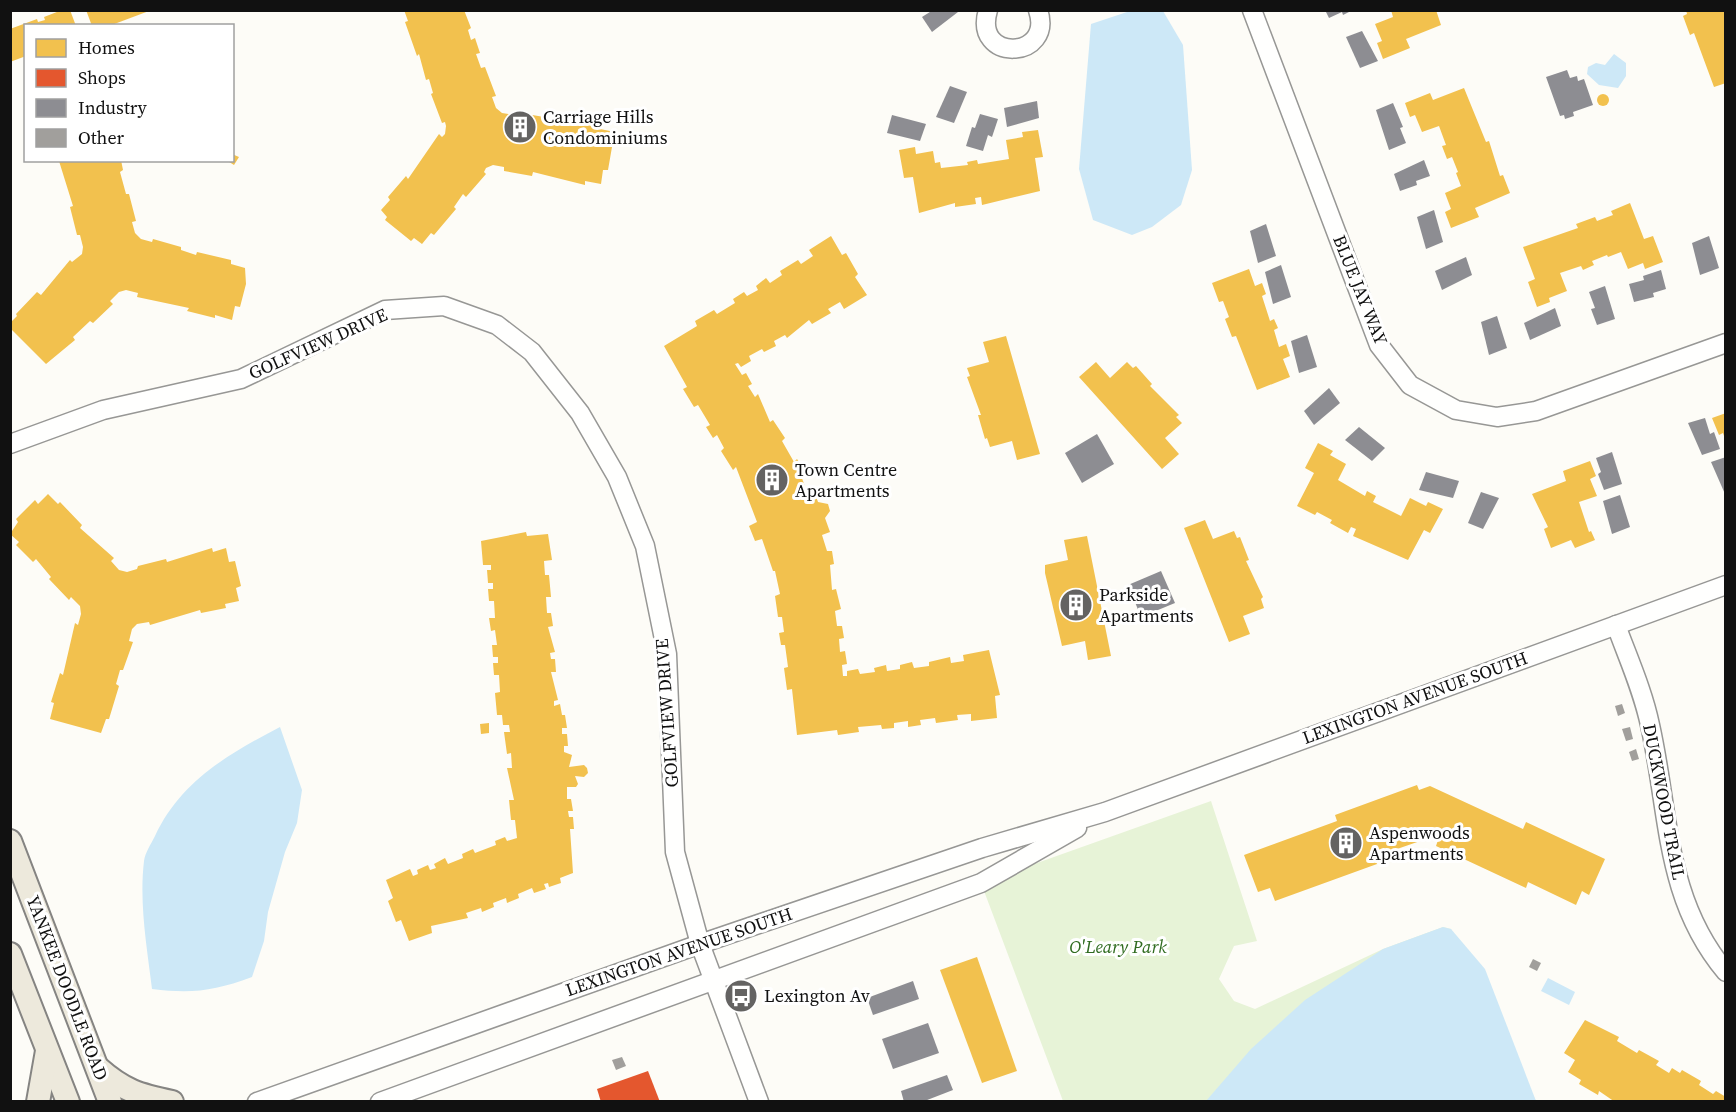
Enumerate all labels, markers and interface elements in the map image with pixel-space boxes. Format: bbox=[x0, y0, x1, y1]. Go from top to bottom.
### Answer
legend bbox=[24, 24, 234, 162]
text: Homes bbox=[78, 35, 135, 60]
text: Shops bbox=[78, 65, 126, 90]
text: Industry bbox=[78, 95, 148, 120]
place label: Carriage Hills Condominiums bbox=[543, 104, 668, 150]
building icon: Carriage Hills Condominiums bbox=[502, 109, 538, 145]
text: Other bbox=[78, 125, 125, 150]
street label: BLUE JAY WAY bbox=[1327, 231, 1394, 349]
street label: GOLFVIEW DRIVE bbox=[244, 302, 391, 385]
place label: Town Centre Apartments bbox=[795, 457, 897, 503]
building icon: Town Centre Apartments bbox=[754, 462, 790, 498]
place label: Parkside Apartments bbox=[1099, 582, 1194, 628]
building icon: Parkside Apartments bbox=[1058, 587, 1094, 623]
street label: GOLFVIEW DRIVE bbox=[649, 638, 684, 788]
street label: LEXINGTON AVENUE SOUTH bbox=[1299, 645, 1531, 750]
street label: DUCKWOOD TRAIL bbox=[1637, 722, 1692, 882]
place label: Aspenwoods Apartments bbox=[1369, 820, 1470, 866]
building icon: Aspenwoods Apartments bbox=[1328, 825, 1364, 861]
street label: YANKEE DOODLE ROAD bbox=[21, 892, 114, 1084]
street label: LEXINGTON AVENUE SOUTH bbox=[562, 901, 796, 1002]
park label: O'Leary Park bbox=[1069, 934, 1167, 959]
bus stop icon: Lexington Av bbox=[723, 978, 759, 1014]
place label: Lexington Av bbox=[764, 983, 870, 1008]

